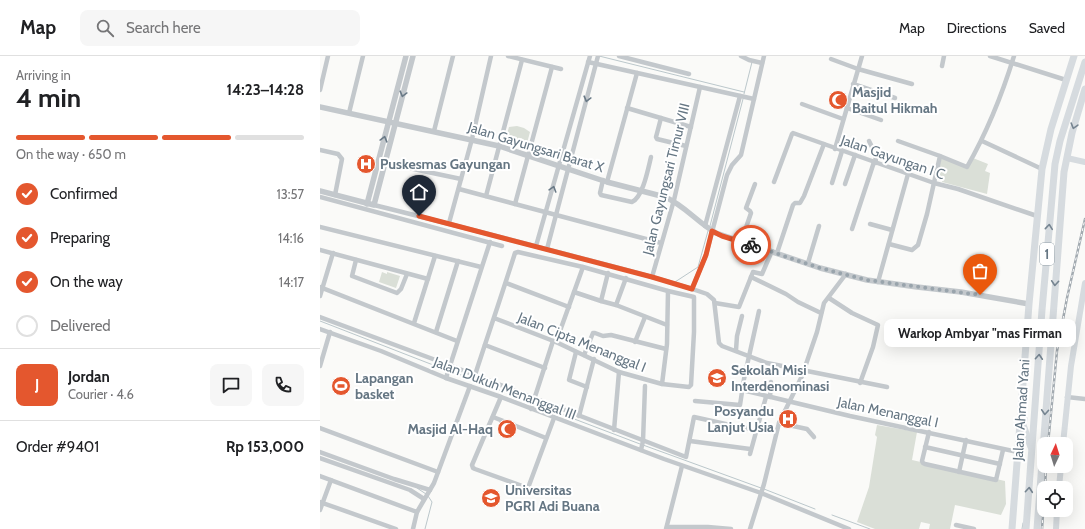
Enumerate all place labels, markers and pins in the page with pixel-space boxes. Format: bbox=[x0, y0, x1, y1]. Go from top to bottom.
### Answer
place label: Masjid Baitul Hikmah bbox=[852, 83, 938, 117]
mosque icon: Masjid Baitul Hikmah bbox=[827, 89, 849, 111]
hospital icon: Puskesmas Gayungan bbox=[355, 153, 377, 175]
place label: Puskesmas Gayungan bbox=[380, 155, 510, 173]
pin bbox=[402, 175, 436, 216]
pin bbox=[963, 254, 997, 295]
callout: Warkop Ambyar "mas Firman bbox=[884, 319, 1076, 347]
place label: Sekolah Misi Interdenominasi bbox=[731, 361, 829, 395]
school or university icon: Sekolah Misi Interdenominasi bbox=[706, 367, 728, 389]
place label: Lapangan basket bbox=[355, 369, 413, 403]
sports icon: Lapangan basket bbox=[330, 375, 352, 397]
place label: Posyandu Lanjut Usia bbox=[707, 402, 774, 436]
hospital icon: Posyandu Lanjut Usia bbox=[777, 408, 799, 430]
mosque icon: Masjid Al-Haq bbox=[496, 418, 518, 440]
place label: Masjid Al-Haq bbox=[407, 420, 493, 438]
place label: Universitas PGRI Adi Buana bbox=[505, 481, 600, 515]
school or university icon: Universitas PGRI Adi Buana bbox=[480, 487, 502, 509]

